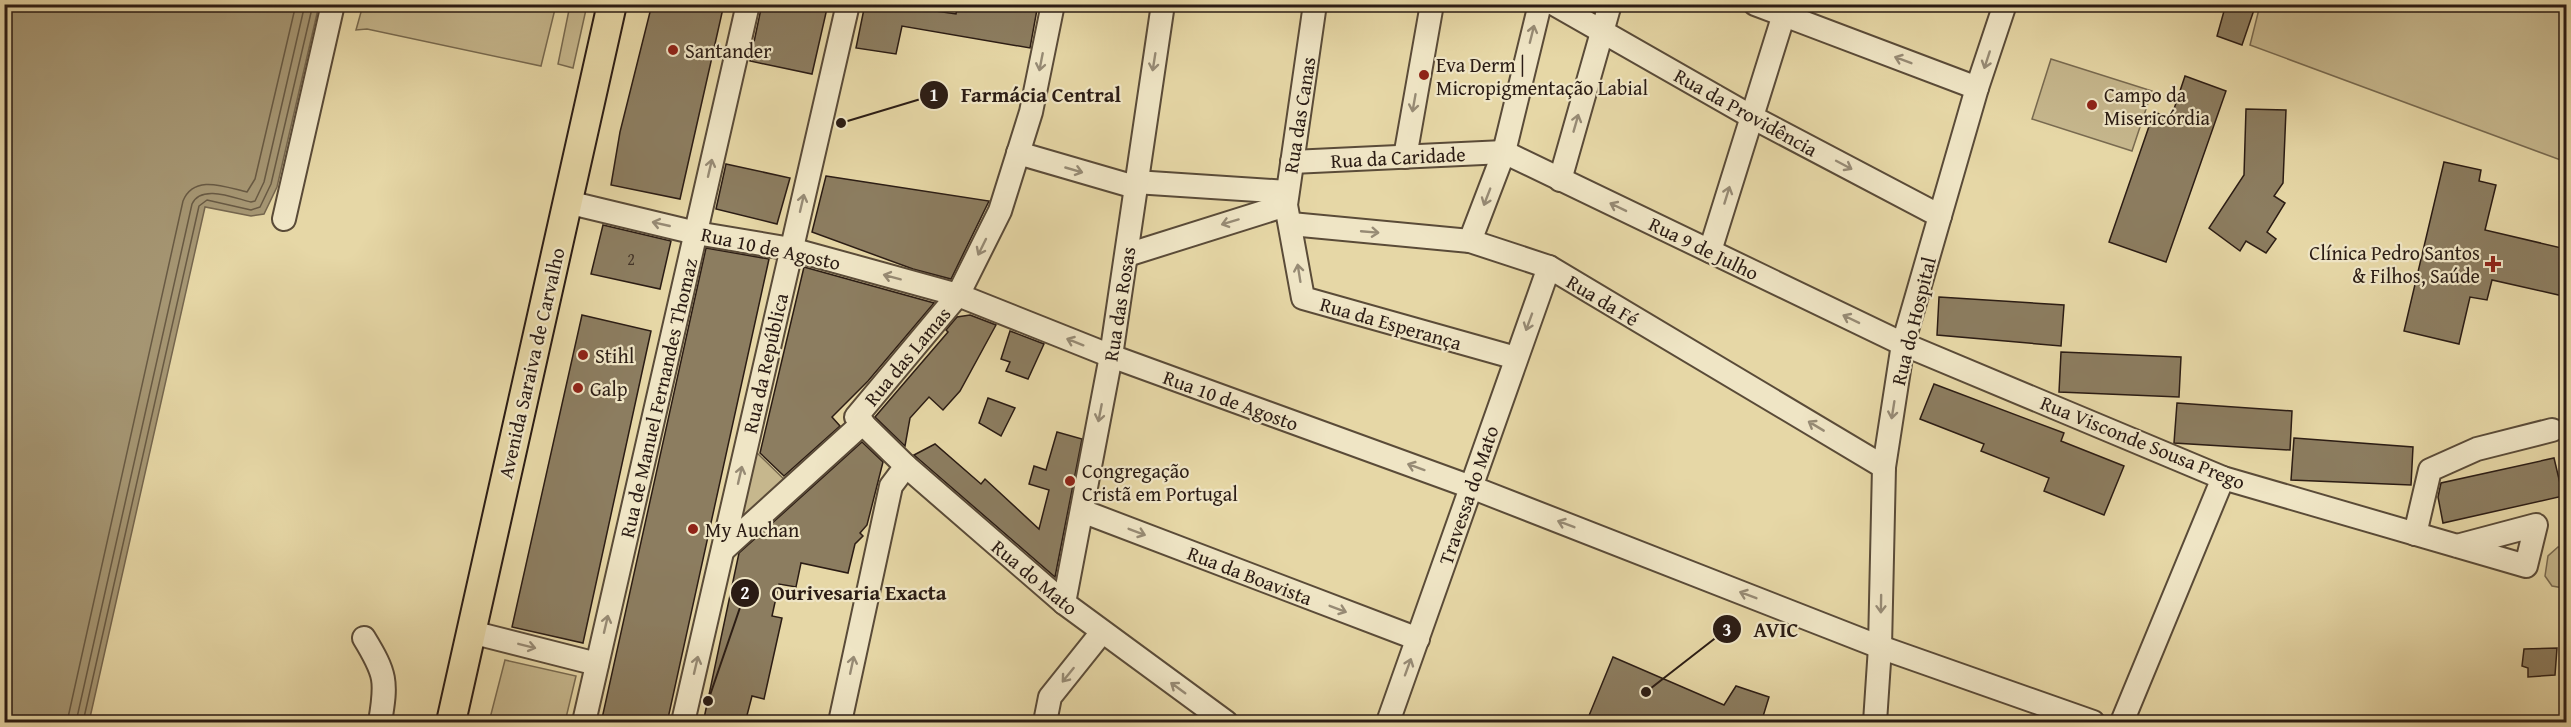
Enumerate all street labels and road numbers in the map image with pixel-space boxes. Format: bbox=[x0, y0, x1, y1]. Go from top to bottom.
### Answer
street label: Rua das Canas bbox=[1275, 55, 1323, 175]
street label: Rua da Providência bbox=[1669, 61, 1823, 164]
street label: Rua da Caridade bbox=[1330, 139, 1466, 175]
street label: Rua 9 de Julho bbox=[1644, 209, 1764, 287]
street label: Rua 10 de Agosto bbox=[699, 219, 843, 277]
street label: Avenida Saraiva de Carvalho bbox=[490, 245, 572, 481]
street label: Rua das Rosas bbox=[1096, 245, 1142, 363]
street label: Rua do Hospital bbox=[1883, 253, 1943, 388]
street label: Rua de Manuel Fernandes Thomaz bbox=[612, 255, 704, 541]
street label: Rua da Fé bbox=[1561, 267, 1645, 333]
street label: Rua da República bbox=[735, 289, 795, 436]
street label: Rua da Esperança bbox=[1317, 289, 1466, 357]
street label: Rua das Lamas bbox=[857, 300, 957, 412]
street label: Rua 10 de Agosto bbox=[1159, 362, 1303, 438]
street label: Rua Visconde Sousa Prego bbox=[2036, 388, 2250, 496]
street label: Travessa do Mato bbox=[1431, 422, 1505, 568]
street label: Rua do Mato bbox=[986, 532, 1084, 622]
street label: Rua da Boavista bbox=[1183, 538, 1317, 612]

